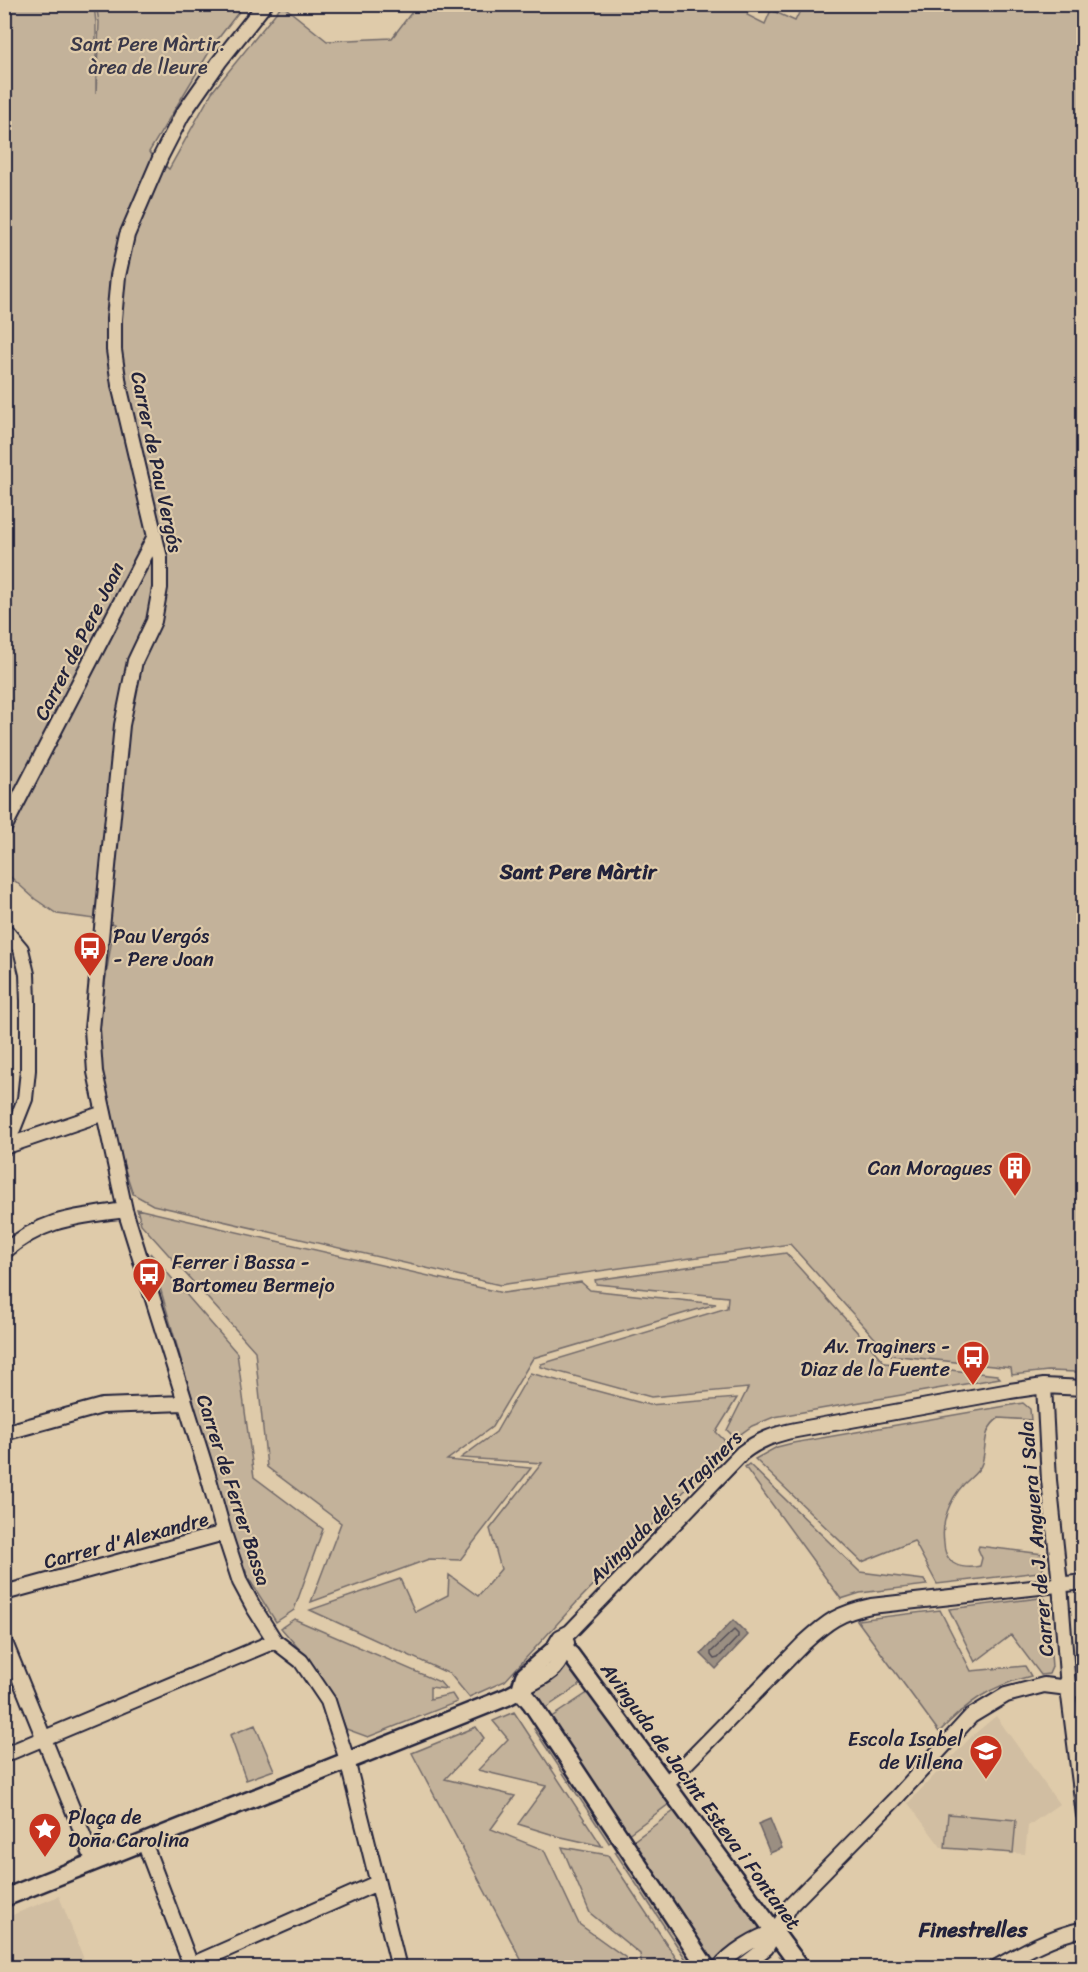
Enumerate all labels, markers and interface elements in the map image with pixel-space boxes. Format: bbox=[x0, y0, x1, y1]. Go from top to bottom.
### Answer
park label: Sant Pere Màrtir. àrea de lleure bbox=[70, 27, 226, 85]
street label: Carrer de Pau Vergós bbox=[120, 368, 193, 557]
street label: Carrer de Pere Joan bbox=[24, 556, 135, 727]
district label: Sant Pere Màrtir bbox=[499, 853, 658, 891]
place label: Pau Vergós - Pere Joan bbox=[113, 919, 214, 977]
bus stop icon: Pau Vergós - Pere Joan bbox=[72, 930, 108, 977]
building icon: Can Moragues bbox=[997, 1150, 1033, 1197]
place label: Can Moragues bbox=[868, 1151, 993, 1186]
place label: Ferrer i Bassa - Bartomeu Bermejo bbox=[172, 1245, 335, 1303]
bus stop icon: Ferrer i Bassa - Bartomeu Bermejo bbox=[131, 1256, 167, 1303]
place label: Av. Traginers - Diaz de la Fuente bbox=[800, 1329, 950, 1387]
bus stop icon: Av. Traginers - Diaz de la Fuente bbox=[955, 1339, 991, 1386]
street label: Carrer de Ferrer Bassa bbox=[186, 1390, 281, 1590]
street label: Carrer de J. Anguera i Sala bbox=[1009, 1420, 1064, 1658]
street label: Avinguda dels Traginers bbox=[579, 1421, 751, 1594]
street label: Carrer d'Alexandre bbox=[40, 1502, 213, 1579]
street label: Avinguda de Jacint Esteva i Fontanet bbox=[591, 1654, 810, 1938]
place label: Escola Isabel de Villena bbox=[848, 1722, 963, 1780]
school or university icon: Escola Isabel de Villena bbox=[968, 1733, 1004, 1780]
place label: Plaça de Doña Carolina bbox=[68, 1800, 189, 1858]
place icon: Plaça de Doña Carolina bbox=[27, 1811, 63, 1858]
district label: Finestrelles bbox=[918, 1911, 1029, 1949]

